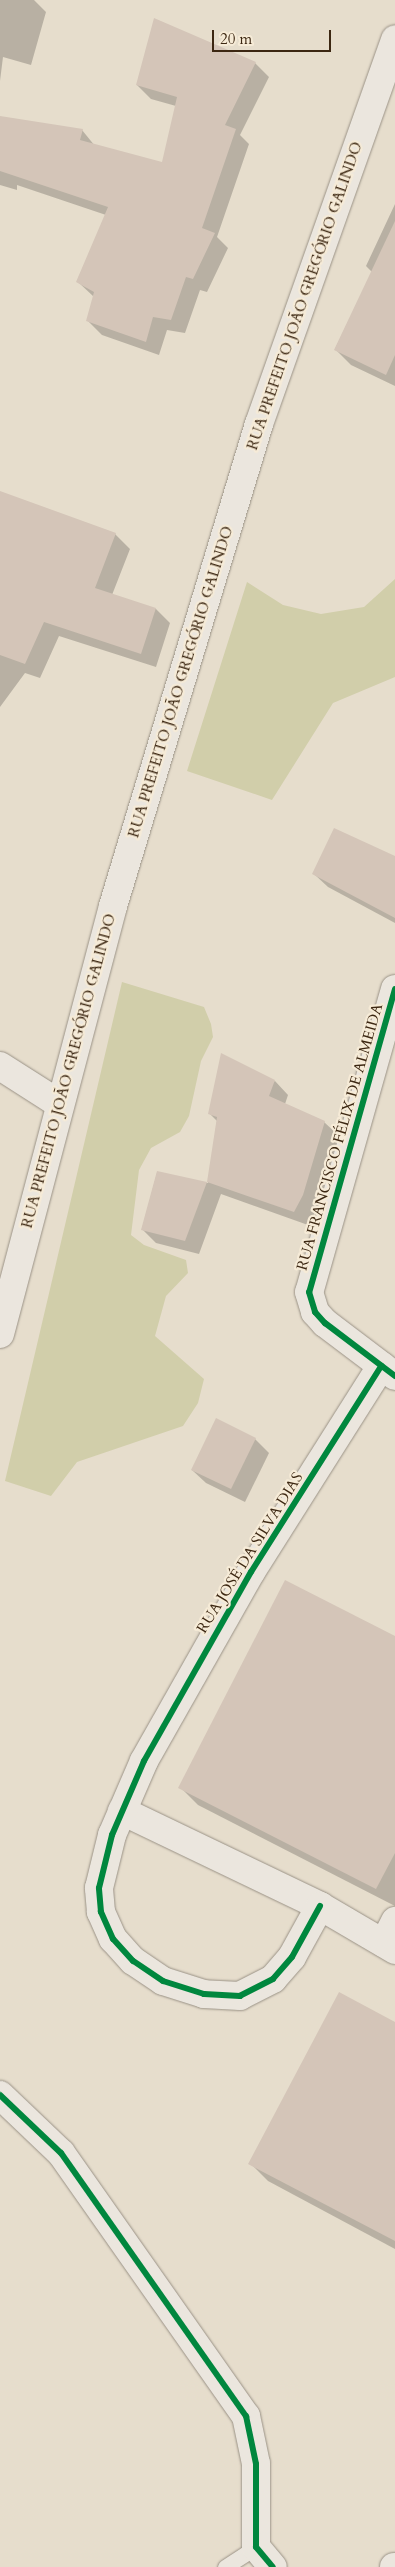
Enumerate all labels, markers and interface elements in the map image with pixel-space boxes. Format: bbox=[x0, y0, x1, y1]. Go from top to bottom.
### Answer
scale bar bbox=[215, 20, 334, 52]
text: 20 m bbox=[220, 29, 252, 49]
street label: RUA PREFEITO JOÃO GREGÓRIO GALINDO bbox=[244, 140, 366, 452]
street label: RUA PREFEITO JOÃO GREGÓRIO GALINDO bbox=[125, 524, 237, 840]
street label: RUA PREFEITO JOÃO GREGÓRIO GALINDO bbox=[18, 912, 120, 1230]
street label: RUA FRANCISCO FÉLIX DE ALMEIDA bbox=[293, 1002, 387, 1272]
street label: RUA JOSÉ DA SILVA DIAS bbox=[193, 1469, 307, 1637]

